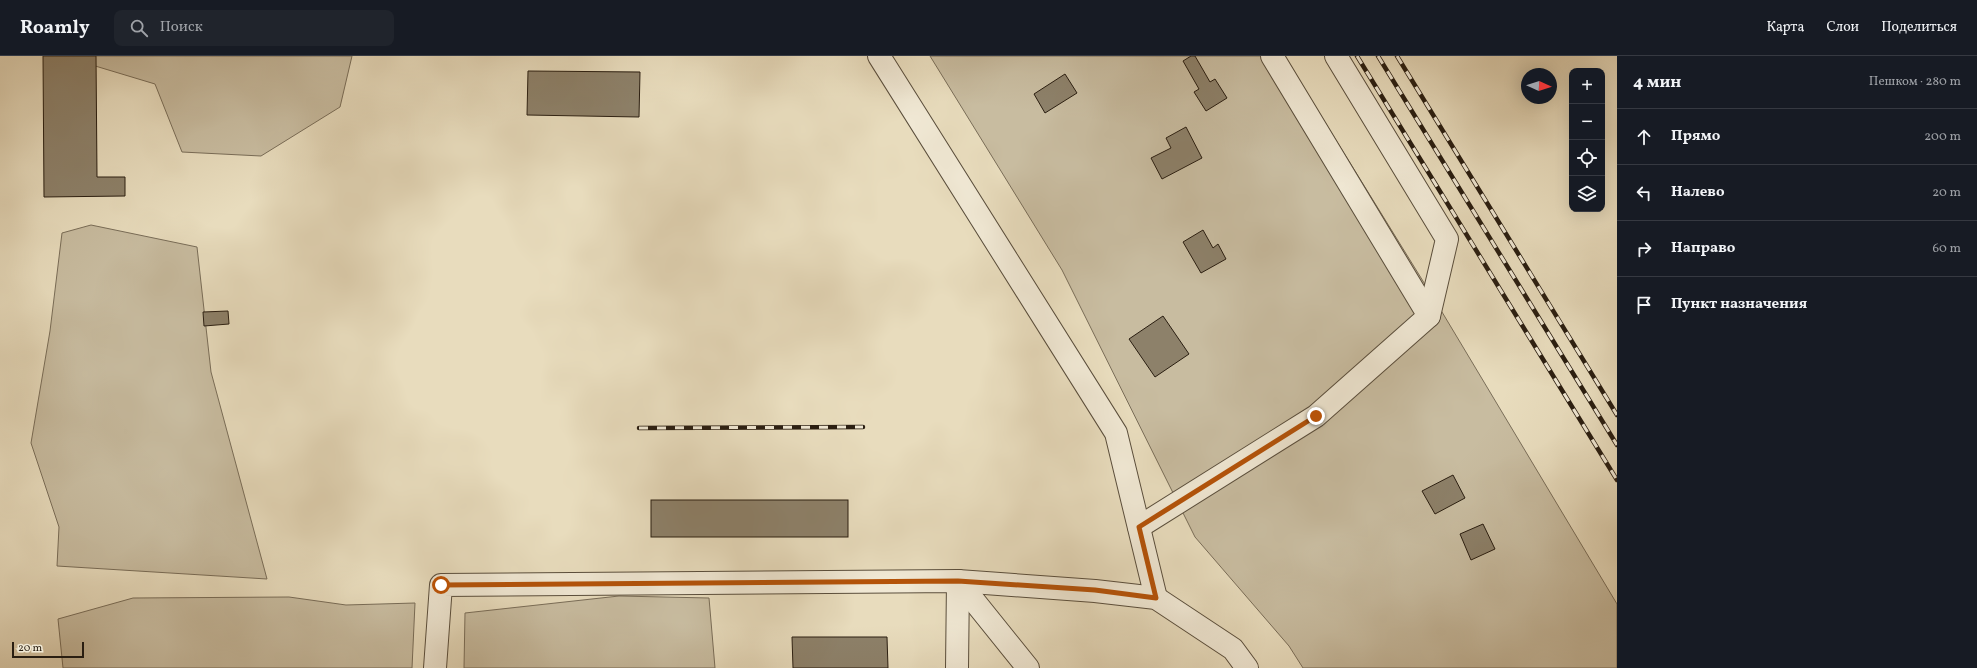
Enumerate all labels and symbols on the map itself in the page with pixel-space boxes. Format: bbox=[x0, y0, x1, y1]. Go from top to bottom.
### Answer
north arrow bbox=[1521, 68, 1557, 104]
route end bbox=[1307, 407, 1325, 425]
route start bbox=[432, 576, 450, 594]
scale bar bbox=[12, 640, 84, 659]

